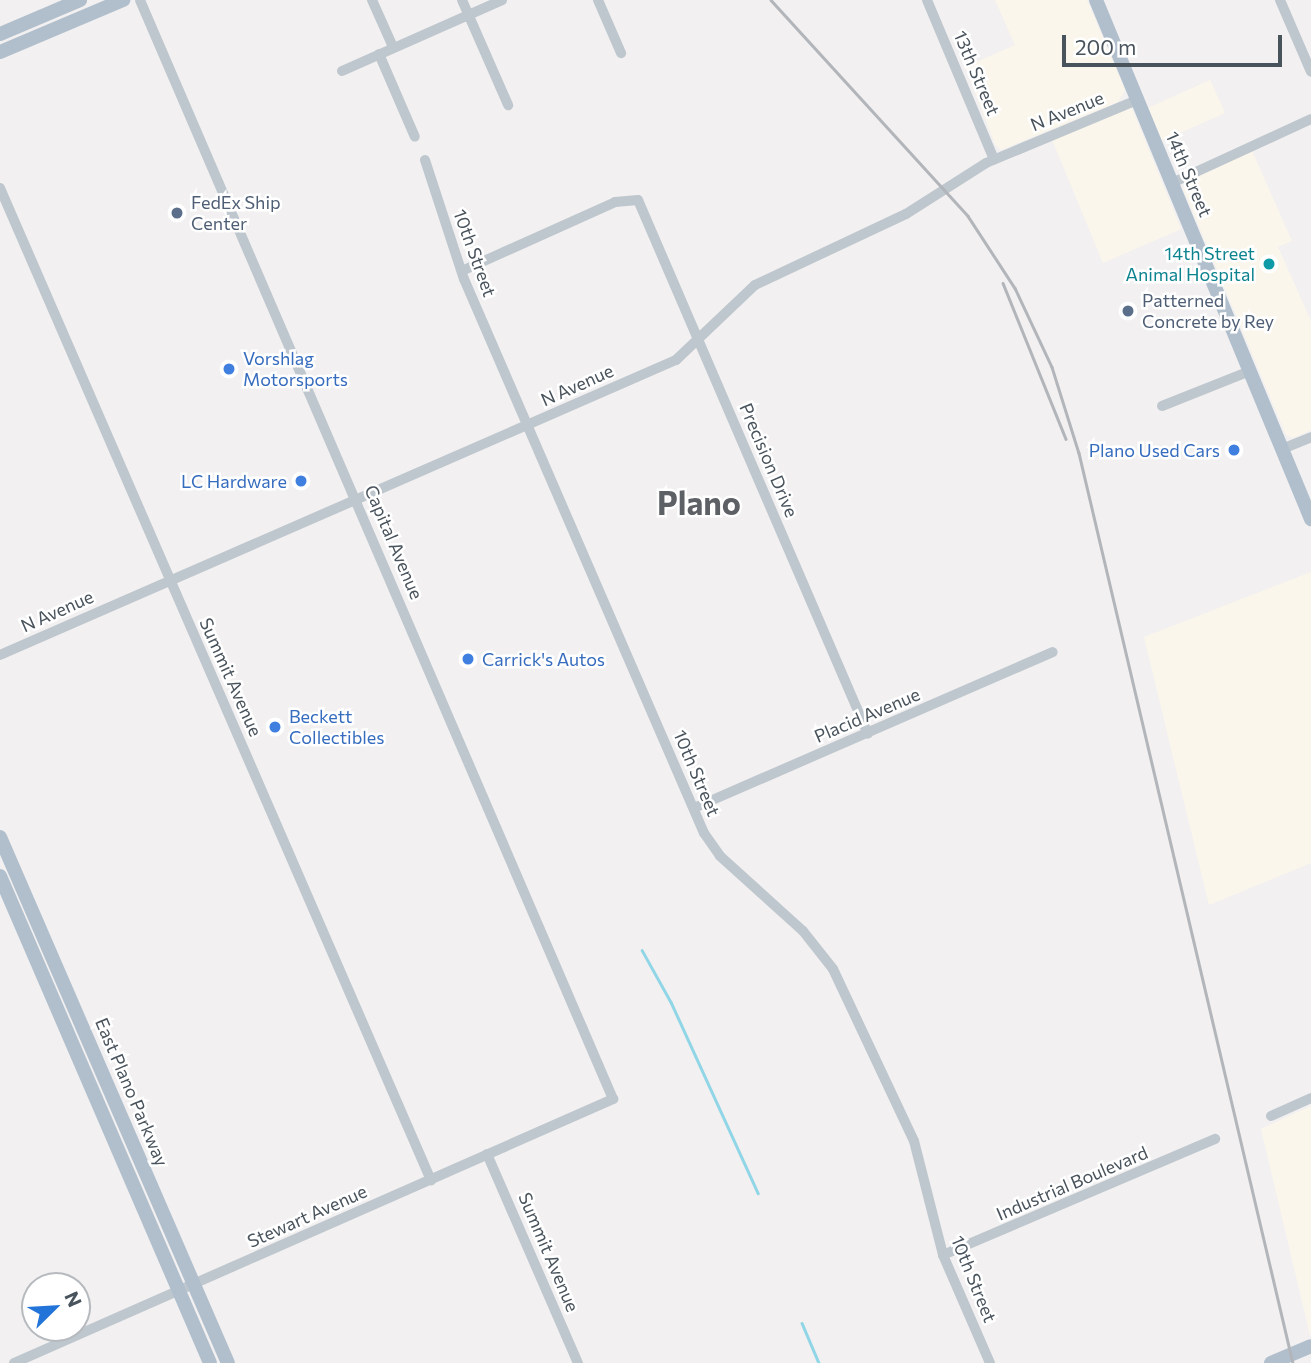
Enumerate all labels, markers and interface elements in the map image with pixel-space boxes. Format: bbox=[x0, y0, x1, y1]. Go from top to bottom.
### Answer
scale bar bbox=[1066, 21, 1286, 65]
street label: 13th Street bbox=[949, 27, 1005, 119]
text: 200 m bbox=[1075, 34, 1136, 59]
street label: N Avenue bbox=[1027, 87, 1107, 135]
street label: 14th Street bbox=[1161, 128, 1217, 220]
place label: FedEx Ship Center bbox=[191, 192, 281, 234]
marker: FedEx Ship Center bbox=[169, 205, 185, 221]
street label: 10th Street bbox=[449, 206, 501, 300]
place label: 14th Street Animal Hospital bbox=[1126, 243, 1255, 286]
marker: 14th Street Animal Hospital bbox=[1261, 256, 1277, 272]
place label: Patterned Concrete by Rey bbox=[1142, 290, 1274, 332]
marker: Patterned Concrete by Rey bbox=[1120, 303, 1136, 319]
place label: Vorshlag Motorsports bbox=[243, 348, 348, 390]
street label: N Avenue bbox=[537, 359, 617, 411]
marker: Vorshlag Motorsports bbox=[221, 361, 237, 377]
street label: Precision Drive bbox=[735, 400, 803, 520]
place label: Plano Used Cars bbox=[1089, 439, 1220, 461]
marker: Plano Used Cars bbox=[1226, 442, 1242, 458]
place label: LC Hardware bbox=[181, 470, 287, 492]
marker: LC Hardware bbox=[293, 473, 309, 489]
street label: Capital Avenue bbox=[360, 482, 428, 602]
district label: Plano bbox=[657, 483, 741, 521]
street label: N Avenue bbox=[17, 585, 97, 637]
street label: Summit Avenue bbox=[195, 614, 267, 740]
place label: Carrick's Autos bbox=[482, 648, 605, 670]
marker: Carrick's Autos bbox=[460, 651, 476, 667]
street label: Placid Avenue bbox=[811, 683, 923, 747]
place label: Beckett Collectibles bbox=[289, 706, 385, 748]
marker: Beckett Collectibles bbox=[267, 719, 283, 735]
street label: 10th Street bbox=[669, 727, 725, 819]
street label: East Plano Parkway bbox=[91, 1014, 173, 1170]
street label: Industrial Boulevard bbox=[993, 1141, 1151, 1225]
street label: Stewart Avenue bbox=[244, 1180, 370, 1252]
street label: Summit Avenue bbox=[514, 1189, 584, 1315]
street label: 10th Street bbox=[947, 1233, 1001, 1325]
north arrow bbox=[21, 1272, 91, 1342]
text: N bbox=[60, 1288, 87, 1310]

